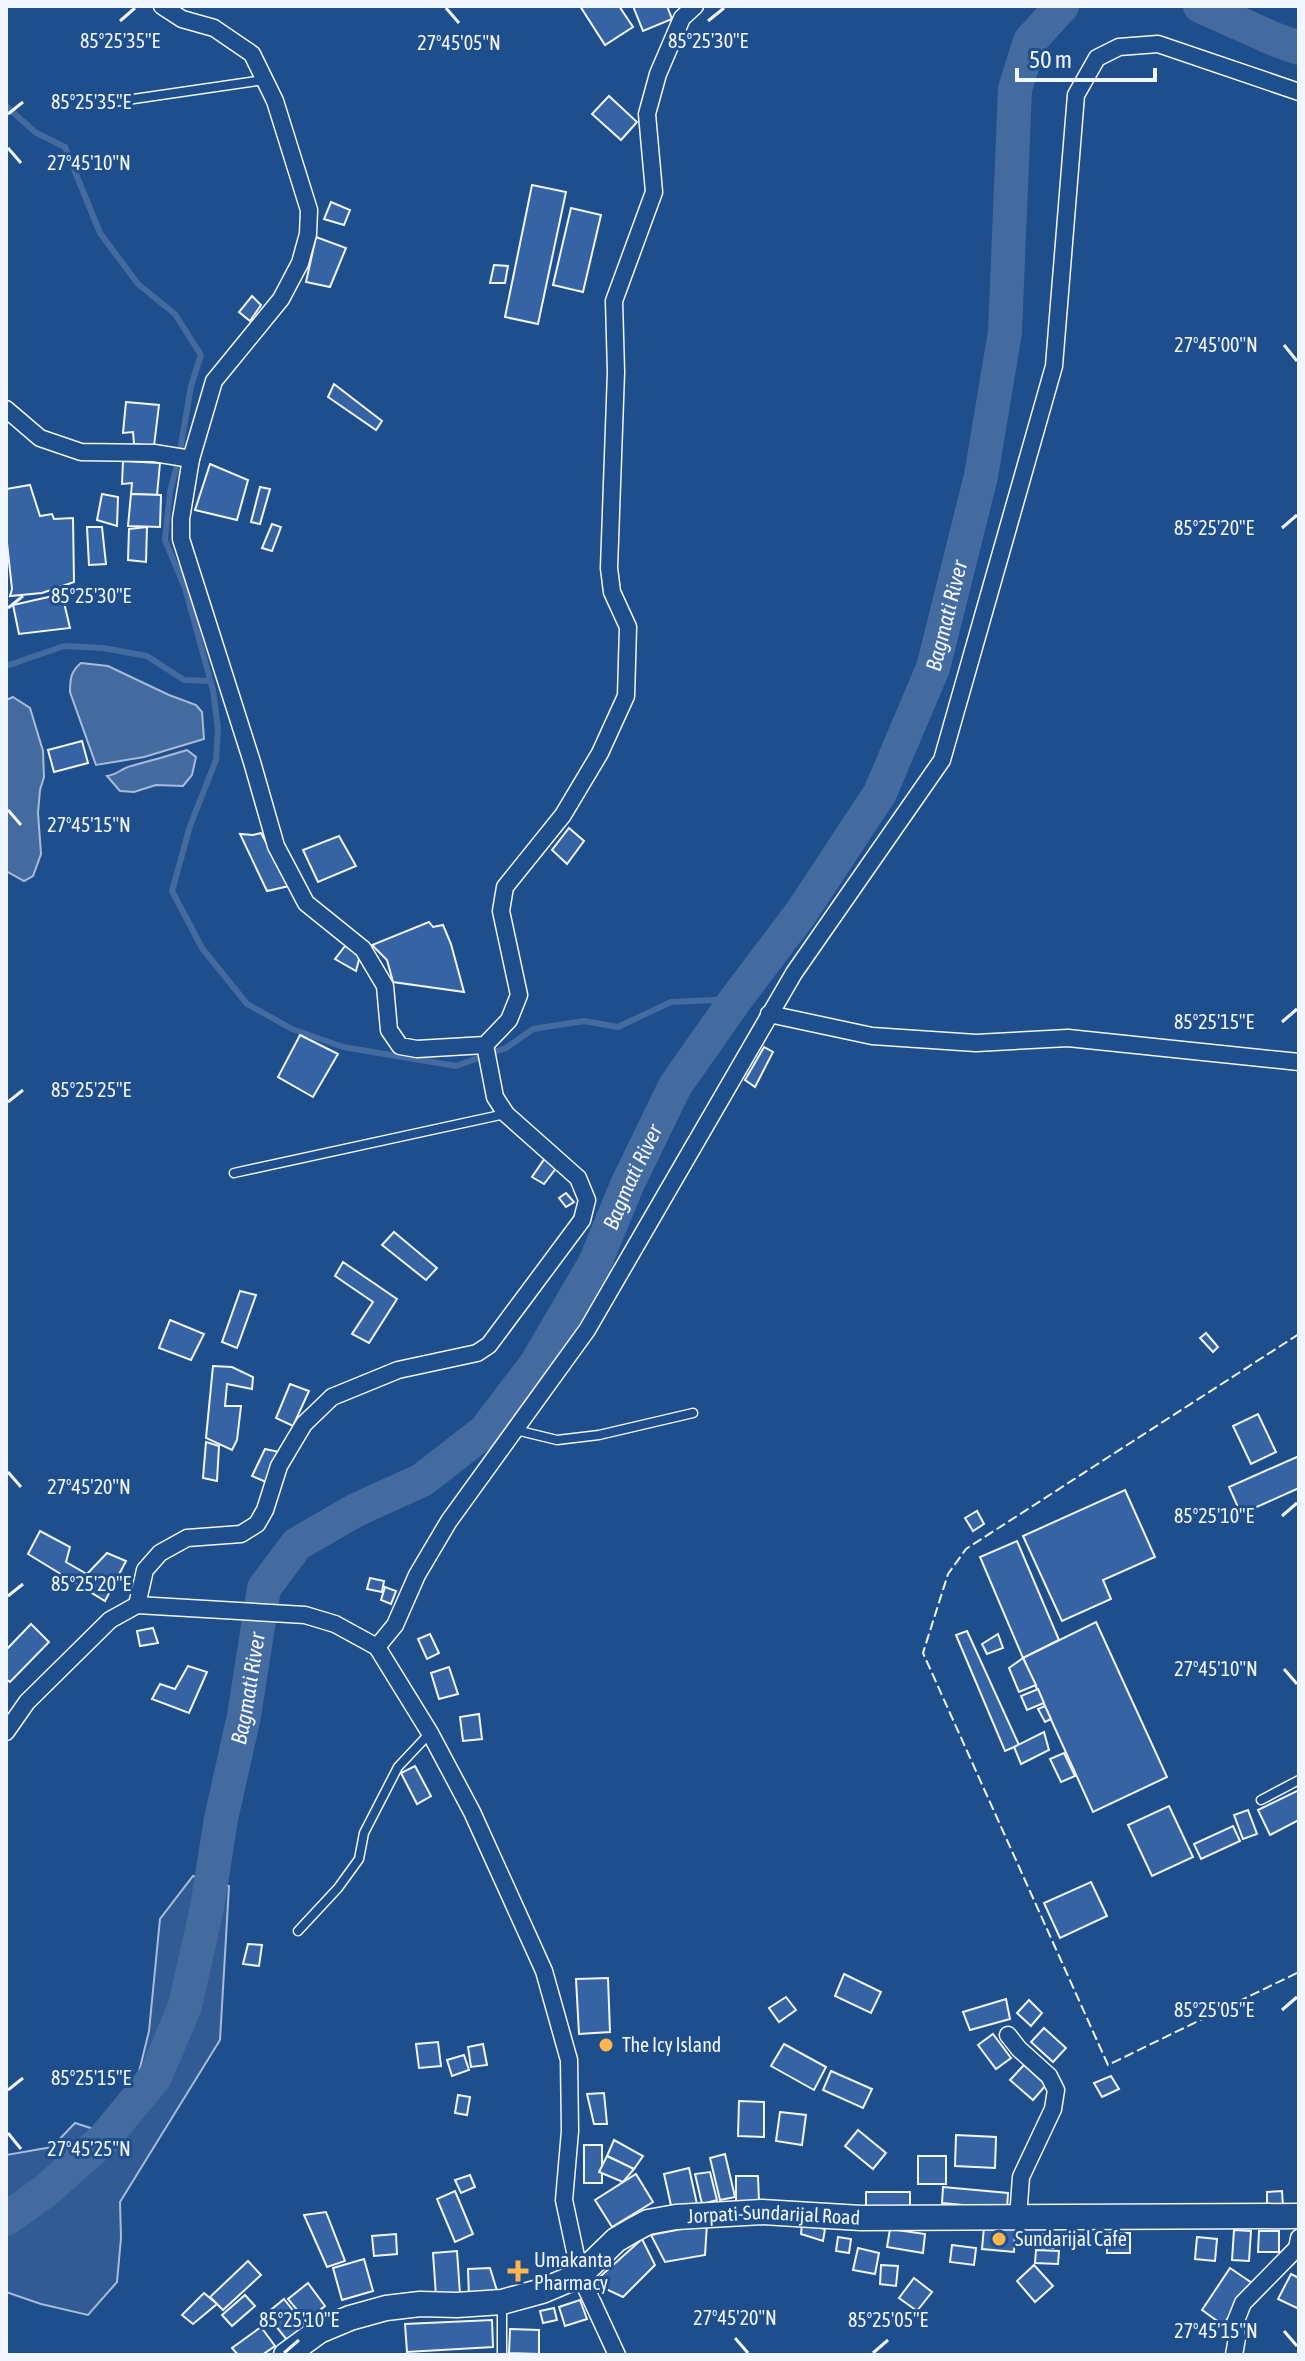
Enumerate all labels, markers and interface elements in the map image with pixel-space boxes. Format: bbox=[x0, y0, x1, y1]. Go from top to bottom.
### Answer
text: 85°25'35"E bbox=[80, 29, 161, 52]
text: 85°25'30"E bbox=[668, 29, 749, 52]
text: 27°45'05"N bbox=[417, 31, 501, 54]
scale bar bbox=[1017, 32, 1155, 82]
text: 50 m bbox=[1029, 46, 1072, 73]
text: 85°25'35"E bbox=[51, 90, 132, 113]
text: 27°45'10"N bbox=[47, 151, 131, 174]
text: 27°45'00"N bbox=[1174, 333, 1258, 356]
text: 85°25'20"E bbox=[1174, 516, 1255, 539]
water label: Bagmati River bbox=[920, 556, 973, 674]
text: 85°25'30"E bbox=[51, 584, 132, 607]
text: 27°45'15"N bbox=[47, 813, 131, 836]
text: 85°25'15"E bbox=[1174, 1010, 1255, 1033]
text: 85°25'25"E bbox=[51, 1078, 132, 1101]
water label: Bagmati River bbox=[597, 1119, 668, 1233]
text: 27°45'20"N bbox=[47, 1475, 131, 1498]
text: 85°25'10"E bbox=[1174, 1504, 1255, 1527]
text: 85°25'20"E bbox=[51, 1572, 132, 1595]
water label: Bagmati River bbox=[225, 1629, 270, 1747]
text: 27°45'10"N bbox=[1174, 1657, 1258, 1680]
text: 85°25'05"E bbox=[1174, 1998, 1255, 2021]
place label: The Icy Island bbox=[622, 2033, 721, 2056]
marker: The Icy Island bbox=[597, 2036, 615, 2054]
text: 85°25'15"E bbox=[51, 2066, 132, 2089]
text: 27°45'25"N bbox=[47, 2137, 131, 2160]
street label: Jorpati-Sundarijal Road bbox=[686, 2200, 861, 2229]
place label: Sundarijal Cafe bbox=[1015, 2227, 1127, 2250]
marker: Sundarijal Cafe bbox=[990, 2230, 1008, 2248]
place label: Umakanta Pharmacy bbox=[534, 2248, 612, 2294]
marker: Umakanta Pharmacy bbox=[509, 2262, 527, 2280]
text: 27°45'20"N bbox=[693, 2306, 777, 2329]
text: 85°25'10"E bbox=[259, 2308, 340, 2331]
text: 85°25'05"E bbox=[848, 2308, 929, 2331]
text: 27°45'15"N bbox=[1174, 2319, 1258, 2342]

